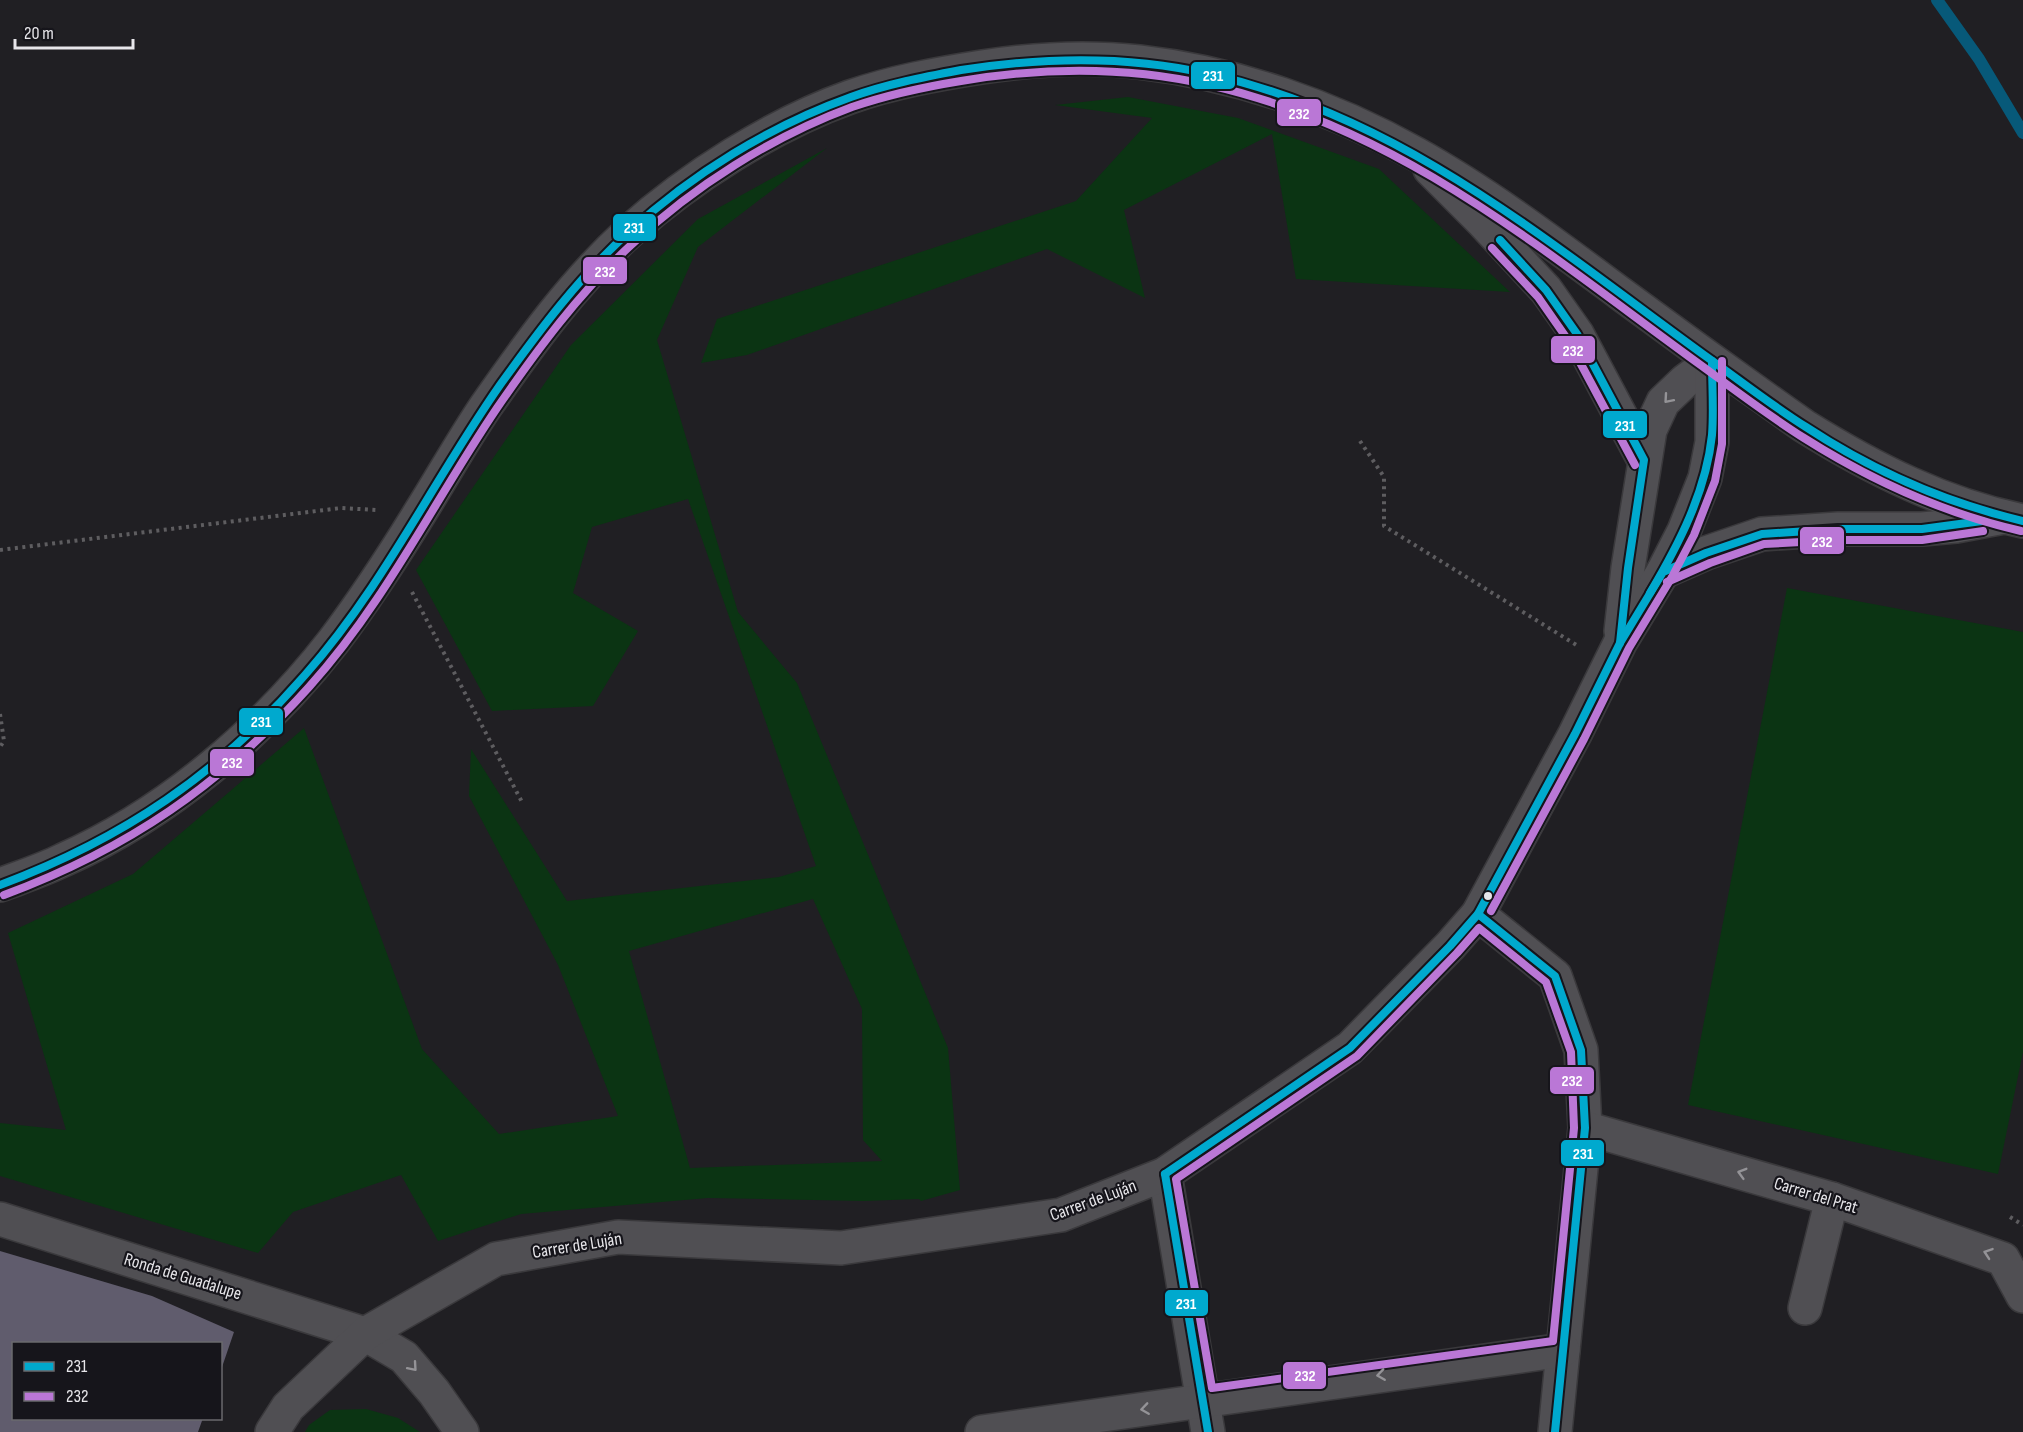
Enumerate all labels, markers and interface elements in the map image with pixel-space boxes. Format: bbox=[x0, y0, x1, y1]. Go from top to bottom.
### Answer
scale bar bbox=[15, 12, 134, 50]
text: 20 m bbox=[24, 23, 54, 44]
line badge: 231 bbox=[1190, 61, 1236, 90]
text: 231 bbox=[1203, 67, 1224, 86]
line badge: 232 bbox=[1276, 98, 1322, 127]
text: 232 bbox=[1288, 105, 1310, 124]
line badge: 231 bbox=[612, 213, 657, 242]
text: 231 bbox=[624, 219, 645, 238]
line badge: 232 bbox=[582, 256, 628, 285]
text: 232 bbox=[594, 263, 616, 282]
line badge: 232 bbox=[1550, 335, 1596, 364]
text: 232 bbox=[1562, 342, 1584, 361]
one-way arrow bbox=[1664, 392, 1675, 403]
line badge: 231 bbox=[1602, 410, 1648, 439]
text: 231 bbox=[1615, 417, 1636, 436]
line badge: 232 bbox=[1799, 526, 1845, 555]
text: 232 bbox=[1811, 533, 1833, 552]
line badge: 231 bbox=[238, 707, 284, 736]
text: 231 bbox=[251, 713, 272, 732]
line badge: 232 bbox=[209, 748, 255, 777]
text: 232 bbox=[221, 754, 243, 773]
unlabelled marker bbox=[1482, 890, 1494, 902]
line badge: 232 bbox=[1549, 1066, 1595, 1095]
text: 232 bbox=[1561, 1072, 1583, 1091]
line badge: 231 bbox=[1560, 1139, 1605, 1167]
text: 231 bbox=[1573, 1145, 1594, 1164]
one-way arrow bbox=[1738, 1168, 1748, 1180]
street label: Carrer del Prat bbox=[1771, 1173, 1861, 1218]
street label: Carrer de Luján bbox=[1047, 1175, 1139, 1226]
street label: Carrer de Luján bbox=[531, 1228, 623, 1263]
one-way arrow bbox=[1983, 1248, 1993, 1261]
street label: Ronda de Guadalupe bbox=[122, 1249, 244, 1304]
line badge: 231 bbox=[1164, 1289, 1209, 1317]
text: 231 bbox=[1176, 1295, 1197, 1314]
legend bbox=[12, 1342, 222, 1420]
text: 231 bbox=[66, 1356, 88, 1377]
one-way arrow bbox=[405, 1360, 416, 1371]
line badge: 232 bbox=[1282, 1361, 1327, 1390]
text: 232 bbox=[1294, 1367, 1316, 1386]
one-way arrow bbox=[1376, 1369, 1385, 1381]
text: 232 bbox=[66, 1386, 88, 1407]
one-way arrow bbox=[1141, 1402, 1150, 1414]

